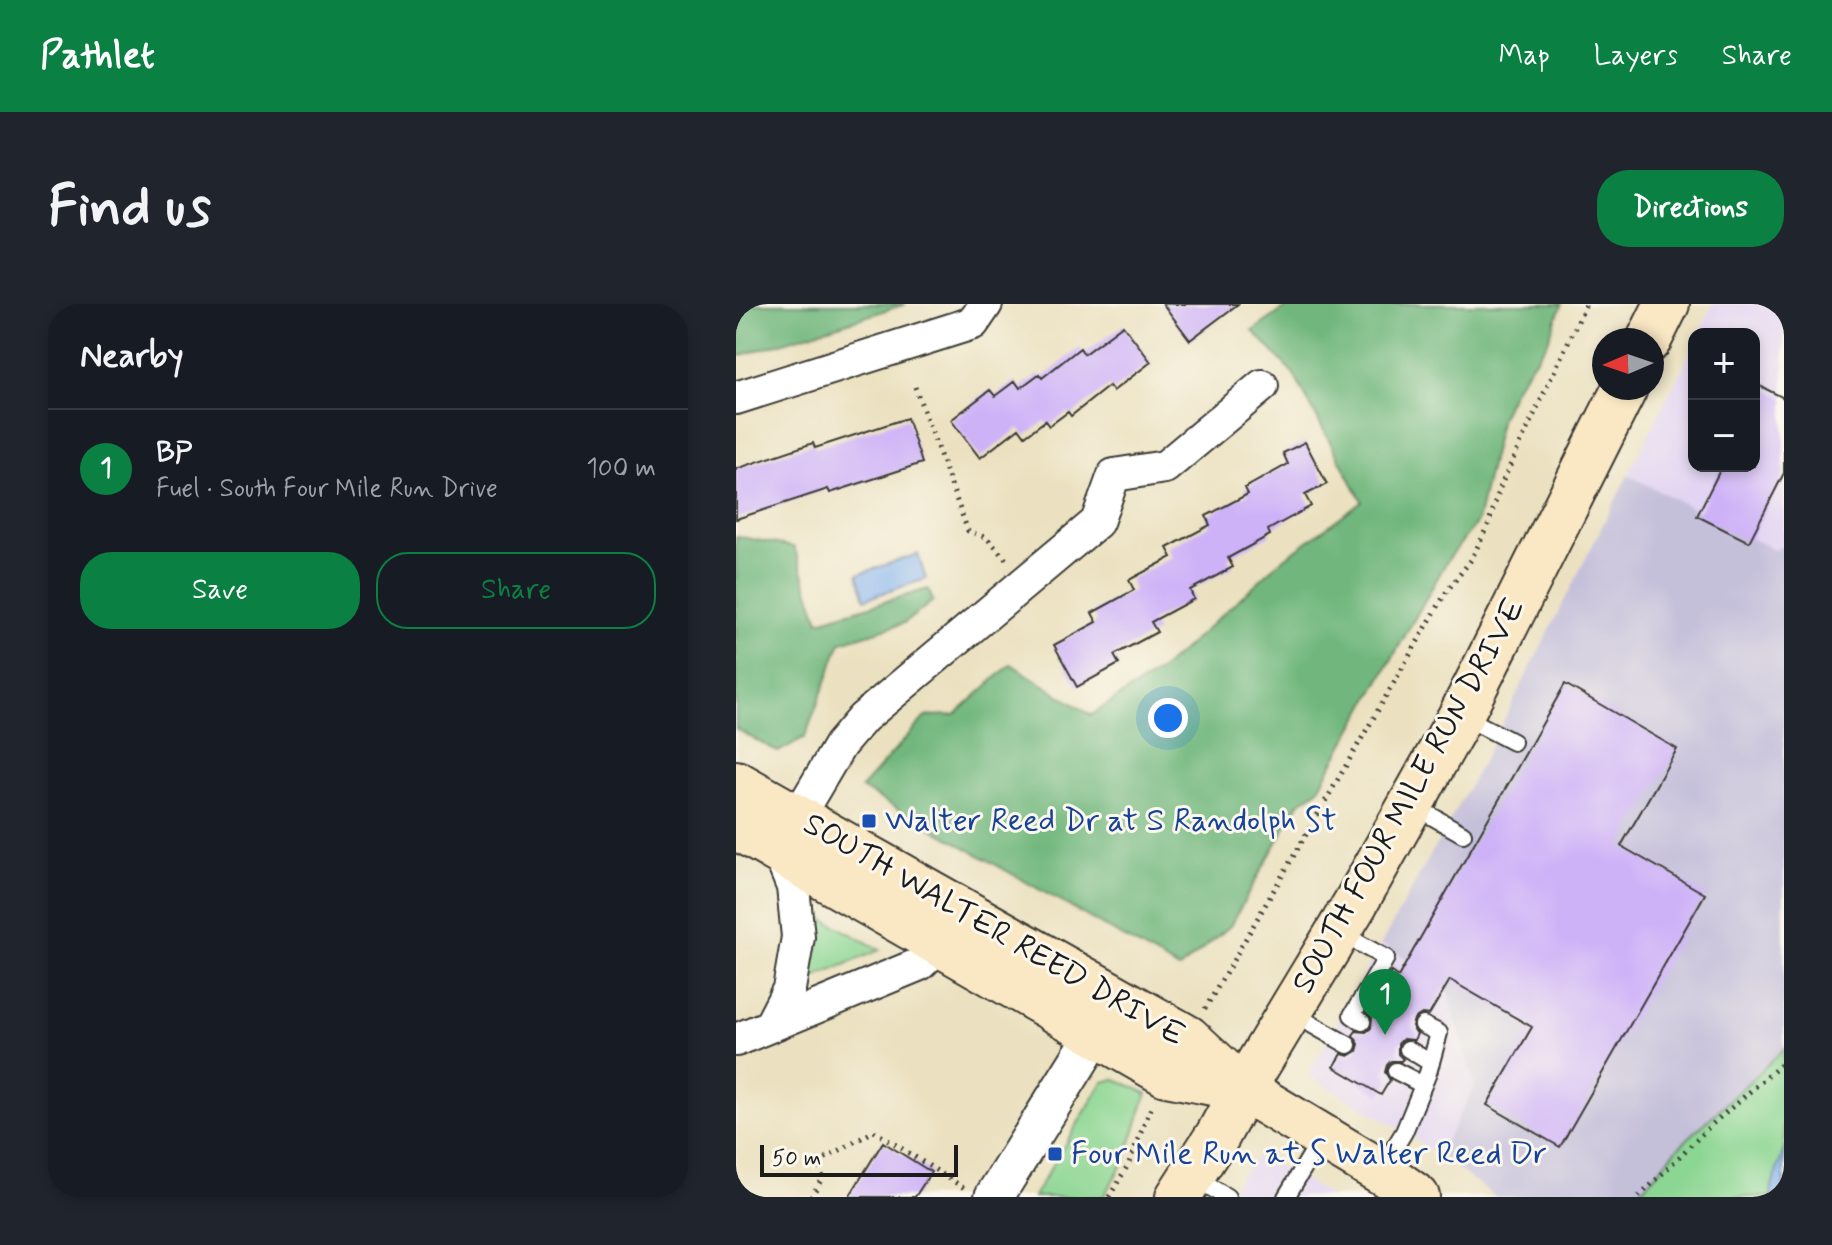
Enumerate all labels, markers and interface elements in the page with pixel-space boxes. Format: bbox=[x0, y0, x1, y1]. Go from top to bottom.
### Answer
text: Pathlet bbox=[40, 32, 155, 81]
text: Map bbox=[1499, 38, 1550, 75]
text: Layers bbox=[1594, 38, 1678, 75]
text: Share bbox=[1722, 38, 1792, 75]
button: Directions bbox=[1597, 170, 1784, 247]
text: Find us bbox=[48, 172, 211, 245]
north arrow bbox=[1592, 328, 1664, 400]
map controls bbox=[1688, 328, 1760, 472]
button: + bbox=[1688, 328, 1760, 400]
text: Nearby bbox=[80, 334, 184, 379]
button: − bbox=[1688, 400, 1760, 472]
text: BP bbox=[156, 433, 192, 472]
text: 1 bbox=[100, 452, 112, 486]
text: 100 m bbox=[586, 452, 656, 486]
text: Fuel · South Four Mile Run Drive bbox=[156, 472, 498, 506]
button: Save bbox=[80, 552, 360, 629]
button: Share bbox=[376, 552, 656, 629]
street label: SOUTH FOUR MILE RUN DRIVE bbox=[1283, 591, 1535, 1001]
your location bbox=[1148, 698, 1188, 738]
place label: Walter Reed Dr at S Randolph St bbox=[885, 800, 1337, 842]
street label: SOUTH WALTER REED DRIVE bbox=[796, 803, 1192, 1057]
marker: Walter Reed Dr at S Randolph St bbox=[860, 812, 878, 830]
pin: 1 bbox=[1359, 969, 1411, 1035]
place label: Four Mile Run at S Walter Reed Dr bbox=[1071, 1133, 1547, 1175]
scale bar bbox=[760, 1141, 958, 1177]
text: 50 m bbox=[772, 1145, 821, 1173]
marker: Four Mile Run at S Walter Reed Dr bbox=[1046, 1145, 1064, 1163]

